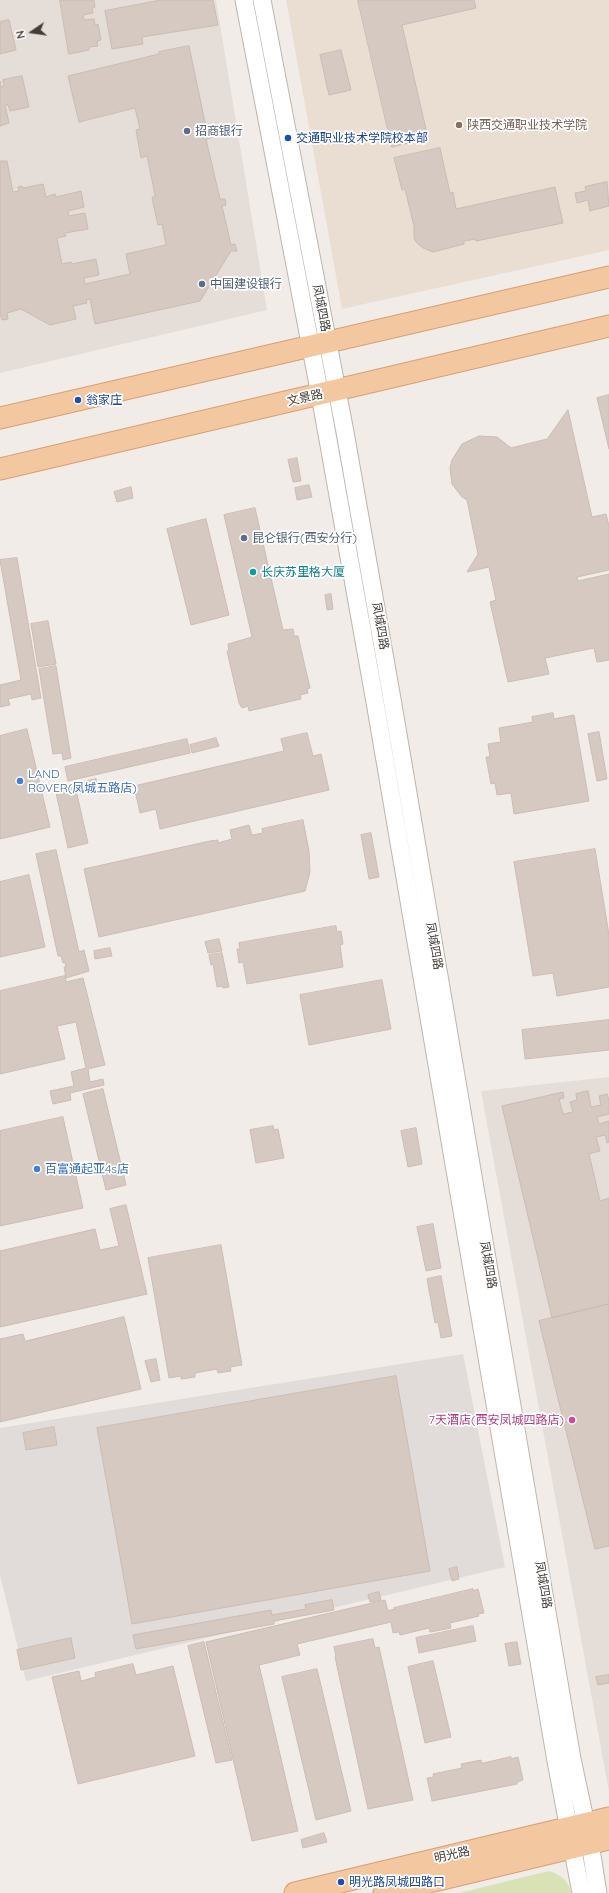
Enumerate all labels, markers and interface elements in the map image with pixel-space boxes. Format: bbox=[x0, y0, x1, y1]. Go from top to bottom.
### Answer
north arrow bbox=[12, 12, 52, 52]
text: N bbox=[13, 29, 28, 40]
place label: 陕西交通职业技术学院 bbox=[467, 118, 587, 132]
marker: 陕西交通职业技术学院 bbox=[454, 120, 464, 130]
place label: 招商银行 bbox=[195, 124, 243, 138]
marker: 招商银行 bbox=[182, 126, 192, 136]
place label: 交通职业技术学院校本部 bbox=[296, 131, 428, 145]
marker: 交通职业技术学院校本部 bbox=[283, 133, 293, 143]
place label: 中国建设银行 bbox=[210, 277, 282, 291]
marker: 中国建设银行 bbox=[197, 279, 207, 289]
street label: 凤城四路 bbox=[309, 283, 333, 333]
street label: 文景路 bbox=[286, 387, 324, 409]
place label: 翁家庄 bbox=[86, 393, 122, 407]
marker: 翁家庄 bbox=[73, 395, 83, 405]
place label: 昆仑银行(西安分行) bbox=[252, 531, 357, 545]
marker: 昆仑银行(西安分行) bbox=[239, 533, 249, 543]
place label: 长庆苏里格大厦 bbox=[261, 565, 345, 579]
marker: 长庆苏里格大厦 bbox=[248, 567, 258, 577]
street label: 凤城四路 bbox=[369, 601, 391, 651]
place label: LAND ROVER(凤城五路店) bbox=[28, 767, 137, 795]
marker: LAND ROVER(凤城五路店) bbox=[15, 776, 25, 786]
street label: 凤城四路 bbox=[423, 921, 445, 971]
place label: 百富通起亚4s店 bbox=[45, 1162, 129, 1176]
marker: 百富通起亚4s店 bbox=[32, 1164, 42, 1174]
street label: 凤城四路 bbox=[477, 1240, 499, 1290]
place label: 7天酒店(西安凤城四路店) bbox=[429, 1413, 564, 1427]
marker: 7天酒店(西安凤城四路店) bbox=[567, 1415, 577, 1425]
street label: 凤城四路 bbox=[532, 1560, 554, 1610]
street label: 明光路 bbox=[433, 1844, 471, 1866]
place label: 明光路凤城四路口 bbox=[349, 1875, 445, 1889]
marker: 明光路凤城四路口 bbox=[336, 1877, 346, 1887]

